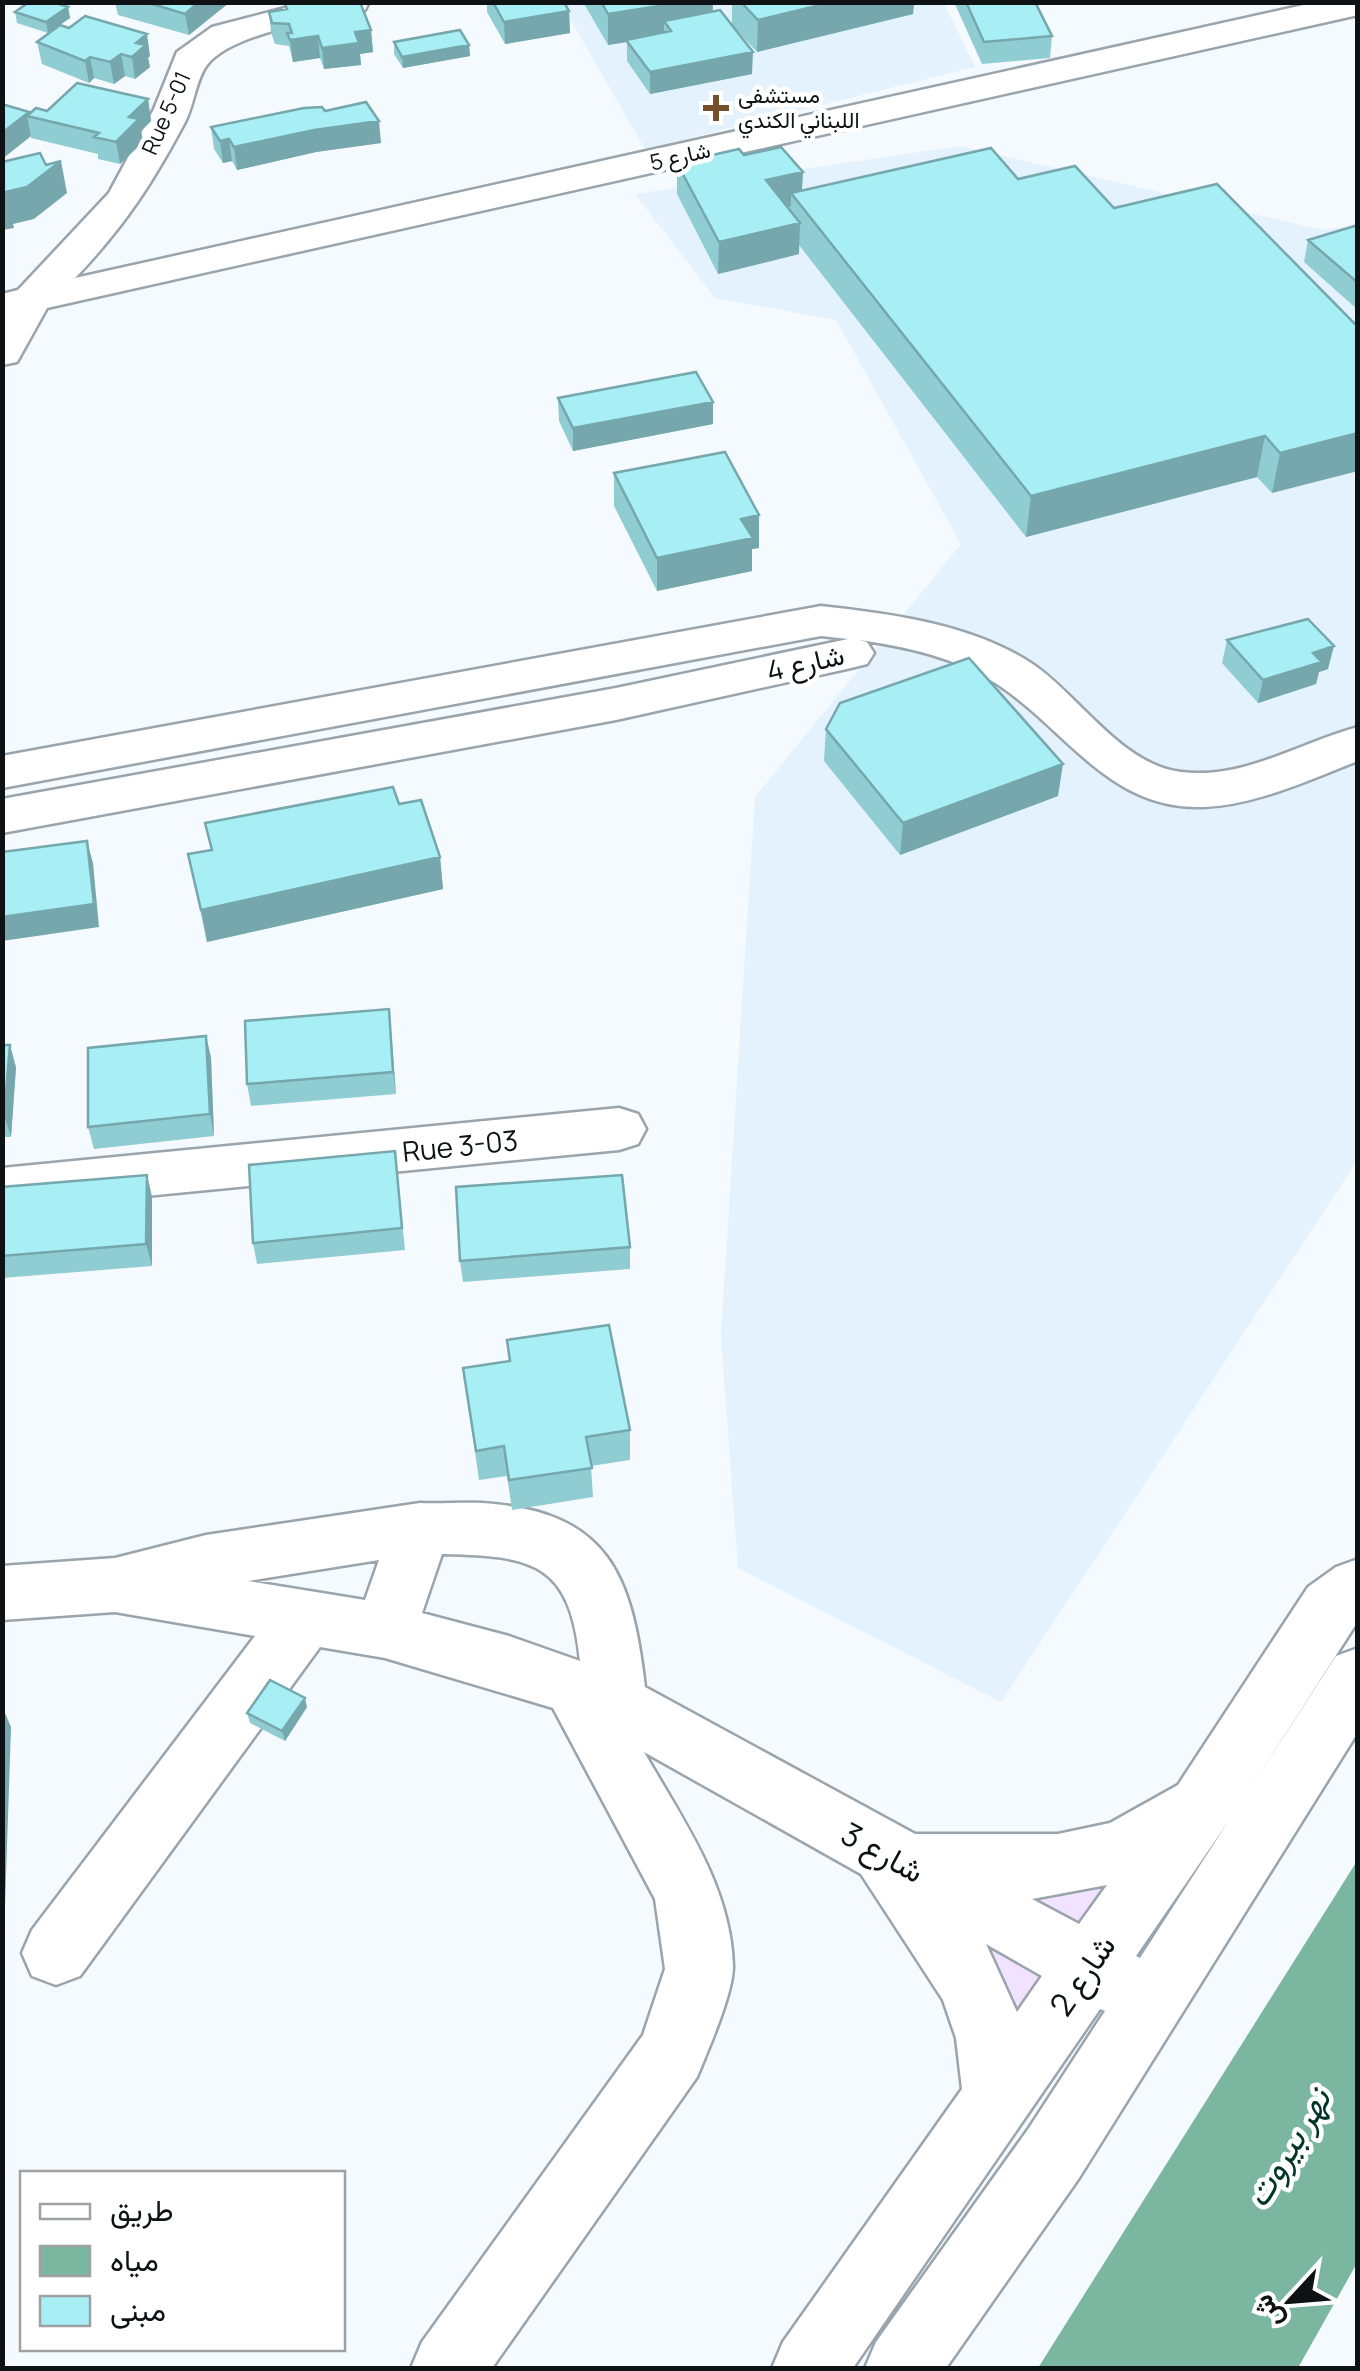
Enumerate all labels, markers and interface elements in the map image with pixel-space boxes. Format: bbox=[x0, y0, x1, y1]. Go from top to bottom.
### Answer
street label: Rue 5-01 bbox=[134, 67, 198, 159]
place label: مستشفى اللبناني الكندي bbox=[738, 80, 860, 139]
marker: مستشفى اللبناني الكندي bbox=[703, 95, 729, 121]
street label: شارع 5 bbox=[647, 134, 713, 178]
street label: شارع 4 bbox=[763, 635, 848, 690]
street label: Rue 3-03 bbox=[400, 1120, 520, 1170]
street label: شارع 3 bbox=[833, 1811, 932, 1894]
street label: شارع 2 bbox=[1039, 1926, 1126, 2025]
water label: نهر بيروت bbox=[1233, 2077, 1342, 2216]
legend bbox=[20, 2171, 345, 2351]
text: طريق bbox=[110, 2189, 174, 2230]
text: مياه bbox=[110, 2239, 159, 2280]
north arrow bbox=[1240, 2251, 1340, 2351]
text: مبنى bbox=[110, 2289, 166, 2330]
text: ش bbox=[1242, 2289, 1291, 2336]

